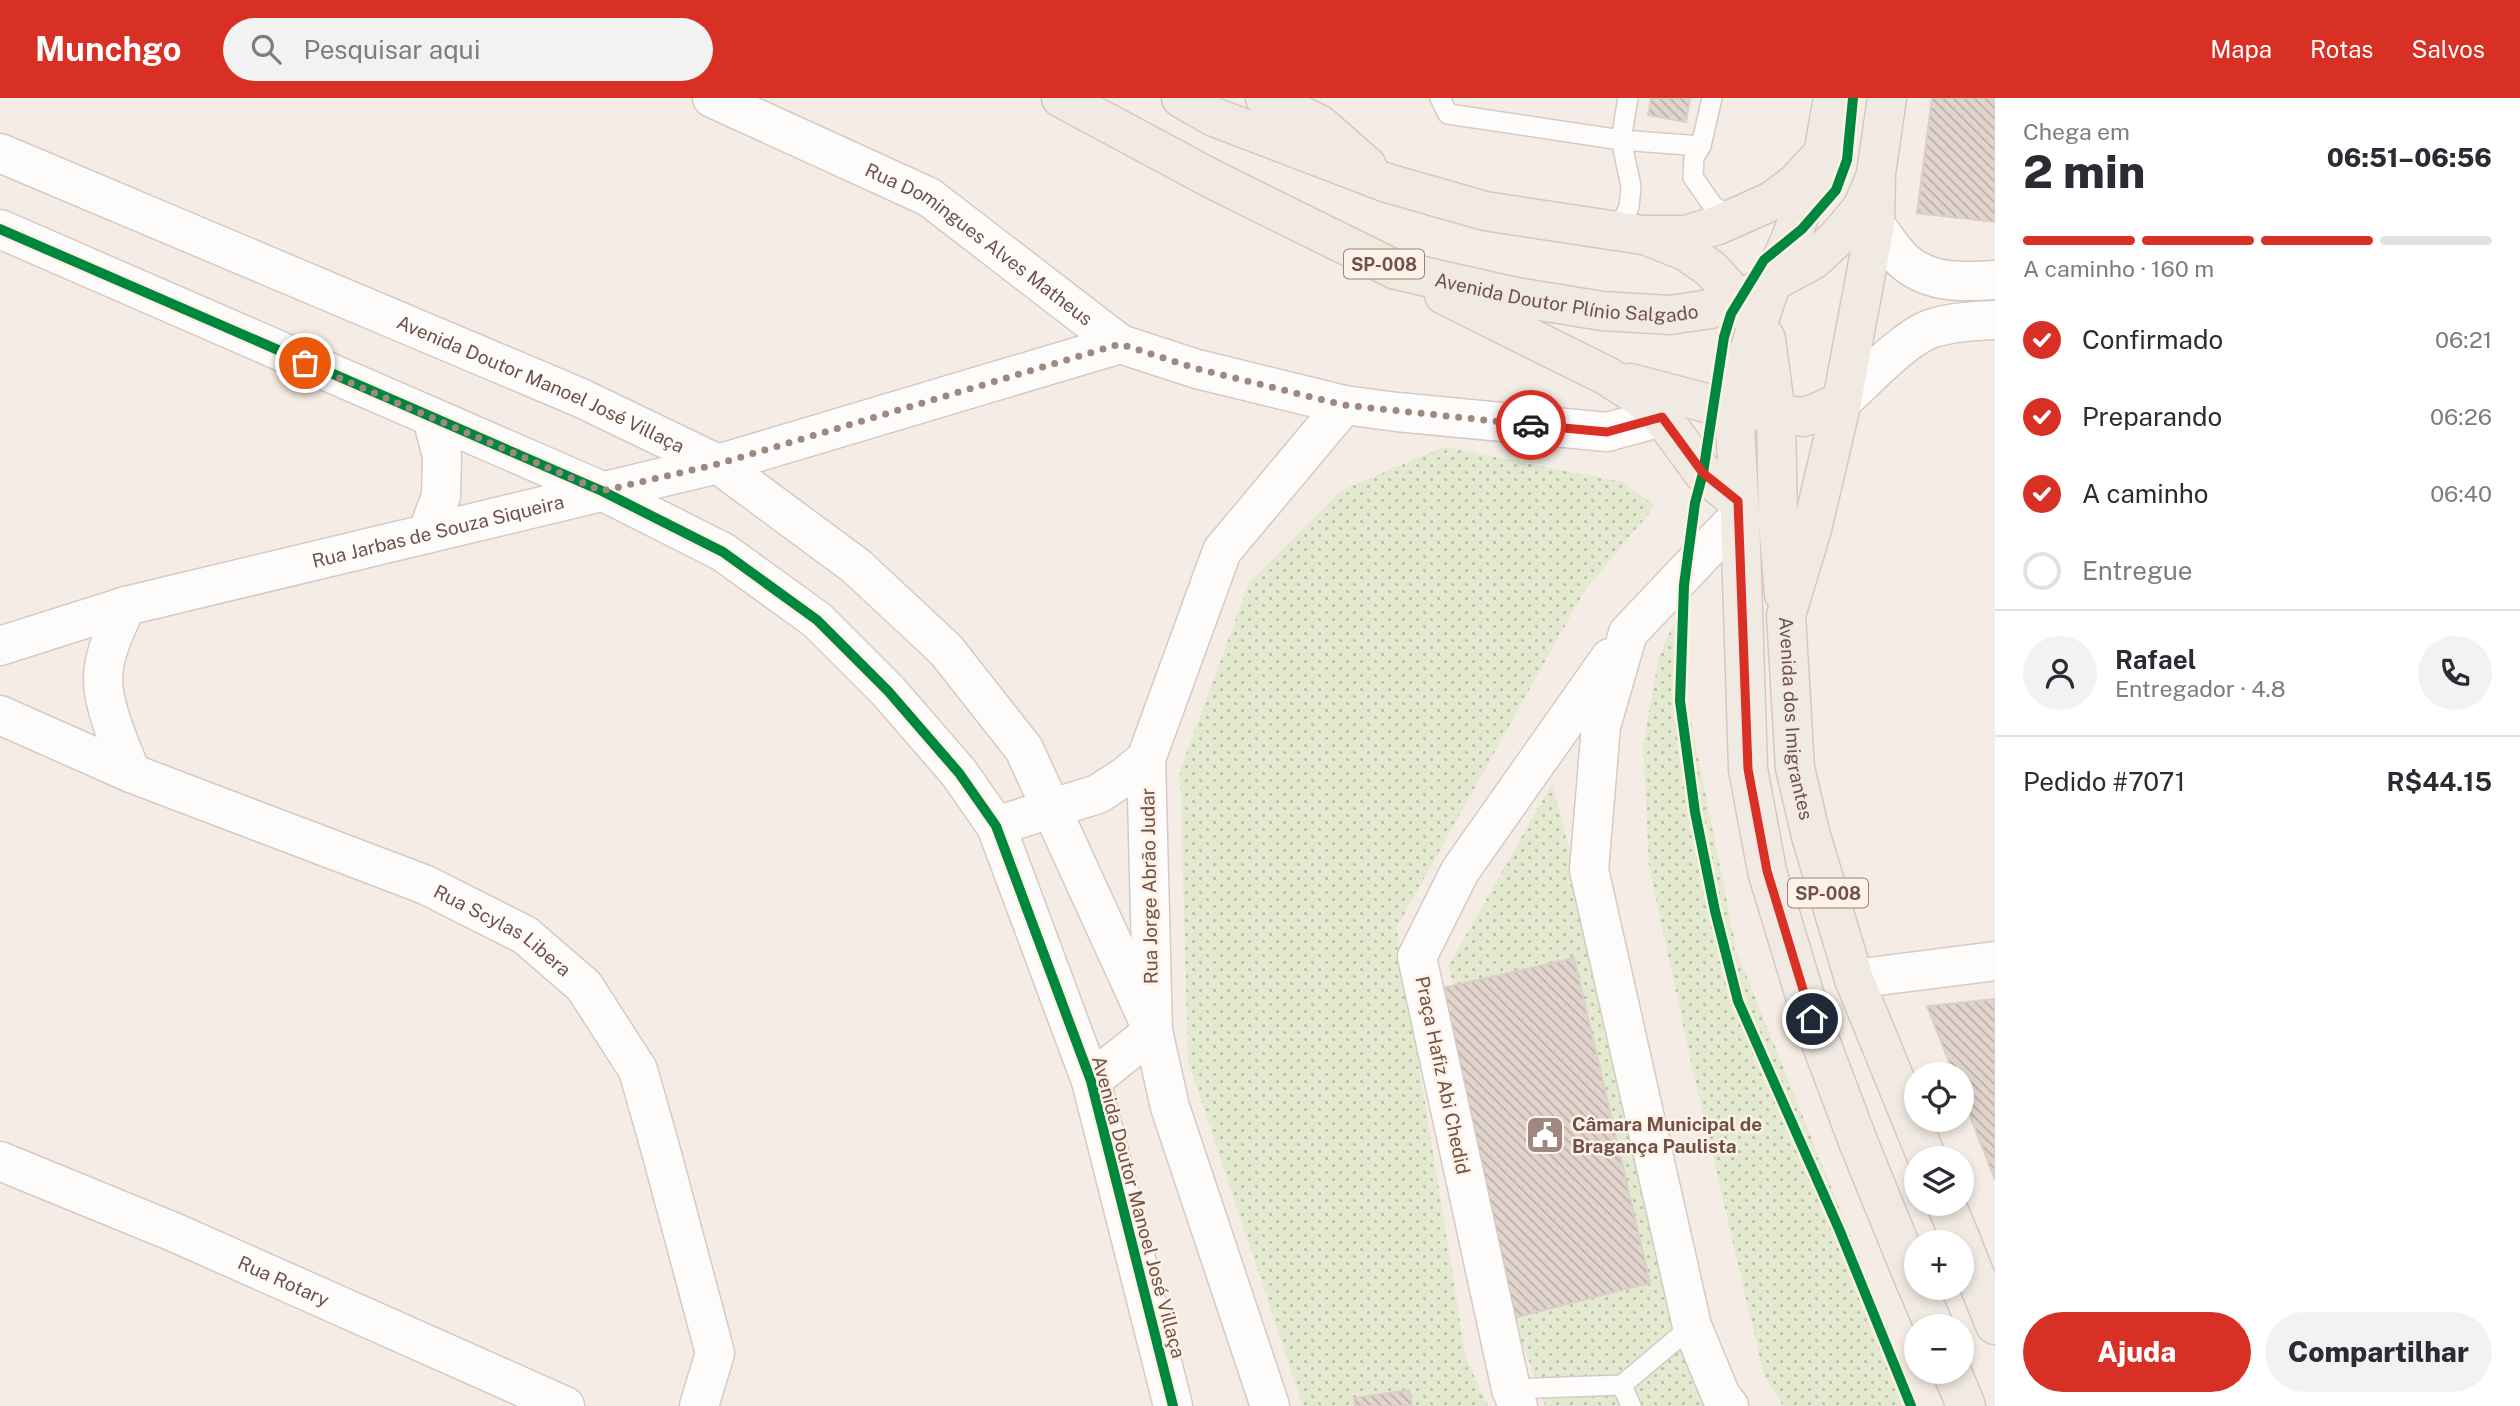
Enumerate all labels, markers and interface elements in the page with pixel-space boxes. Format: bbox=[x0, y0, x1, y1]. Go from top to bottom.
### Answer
search box bbox=[223, 18, 713, 81]
text: Munchgo bbox=[35, 30, 181, 68]
icon: search bbox=[247, 30, 285, 68]
text: Pesquisar aqui bbox=[303, 34, 480, 65]
text: Mapa bbox=[2210, 35, 2272, 63]
text: Rotas bbox=[2310, 35, 2373, 63]
text: Salvos bbox=[2411, 35, 2485, 63]
text: Chega em bbox=[2023, 118, 2130, 145]
text: 06:51–06:56 bbox=[2327, 142, 2492, 173]
text: 2 min bbox=[2023, 144, 2145, 198]
street label: Rua Domingues Alves Matheus bbox=[862, 158, 1097, 330]
road number: SP-008 bbox=[1344, 250, 1424, 279]
text: A caminho · 160 m bbox=[2023, 255, 2214, 282]
street label: Avenida Doutor Plínio Salgado bbox=[1433, 268, 1700, 327]
street label: Avenida Doutor Manoel José Villaça bbox=[394, 311, 688, 457]
icon: check bbox=[2023, 321, 2061, 359]
text: Confirmado bbox=[2082, 324, 2223, 355]
text: 06:21 bbox=[2435, 326, 2492, 353]
pin bbox=[275, 333, 335, 393]
icon: bag bbox=[286, 344, 324, 382]
courier bbox=[1496, 390, 1566, 460]
icon: check bbox=[2023, 398, 2061, 436]
text: Preparando bbox=[2082, 401, 2222, 432]
text: 06:26 bbox=[2430, 403, 2492, 430]
icon: car bbox=[1512, 406, 1550, 444]
icon: check bbox=[2023, 475, 2061, 513]
text: A caminho bbox=[2082, 478, 2209, 509]
text: 06:40 bbox=[2430, 480, 2492, 507]
street label: Rua Jarbas de Souza Siqueira bbox=[310, 490, 566, 572]
text: Entregue bbox=[2082, 555, 2193, 586]
street label: Avenida dos Imigrantes bbox=[1775, 616, 1818, 822]
button: person bbox=[2023, 636, 2097, 710]
button: phone bbox=[2418, 636, 2492, 710]
text: Rafael bbox=[2115, 644, 2196, 675]
text: Entregador · 4.8 bbox=[2115, 675, 2286, 702]
text: Pedido #7071 bbox=[2023, 766, 2185, 797]
text: R$44.15 bbox=[2386, 766, 2492, 797]
street label: Rua Jorge Abrão Judar bbox=[1136, 788, 1162, 984]
road number: SP-008 bbox=[1788, 878, 1868, 908]
street label: Rua Scylas Libera bbox=[430, 880, 575, 981]
street label: Praça Hafiz Abi Chedid bbox=[1411, 974, 1475, 1176]
pin bbox=[1782, 989, 1842, 1049]
icon: home bbox=[1793, 1000, 1831, 1038]
street label: Avenida Doutor Manoel José Villaça bbox=[1088, 1053, 1190, 1361]
map controls bbox=[1904, 1062, 1974, 1384]
button: locate bbox=[1904, 1062, 1974, 1132]
place label: Câmara Municipal de Bragança Paulista bbox=[1572, 1113, 1762, 1157]
public building icon: Câmara Municipal de Bragança Paulista bbox=[1524, 1114, 1566, 1156]
button: layers bbox=[1904, 1146, 1974, 1216]
button: + bbox=[1904, 1230, 1974, 1300]
street label: Rua Rotary bbox=[235, 1251, 333, 1311]
button: Ajuda bbox=[2023, 1312, 2251, 1392]
button: Compartilhar bbox=[2265, 1312, 2492, 1392]
button: − bbox=[1904, 1314, 1974, 1384]

